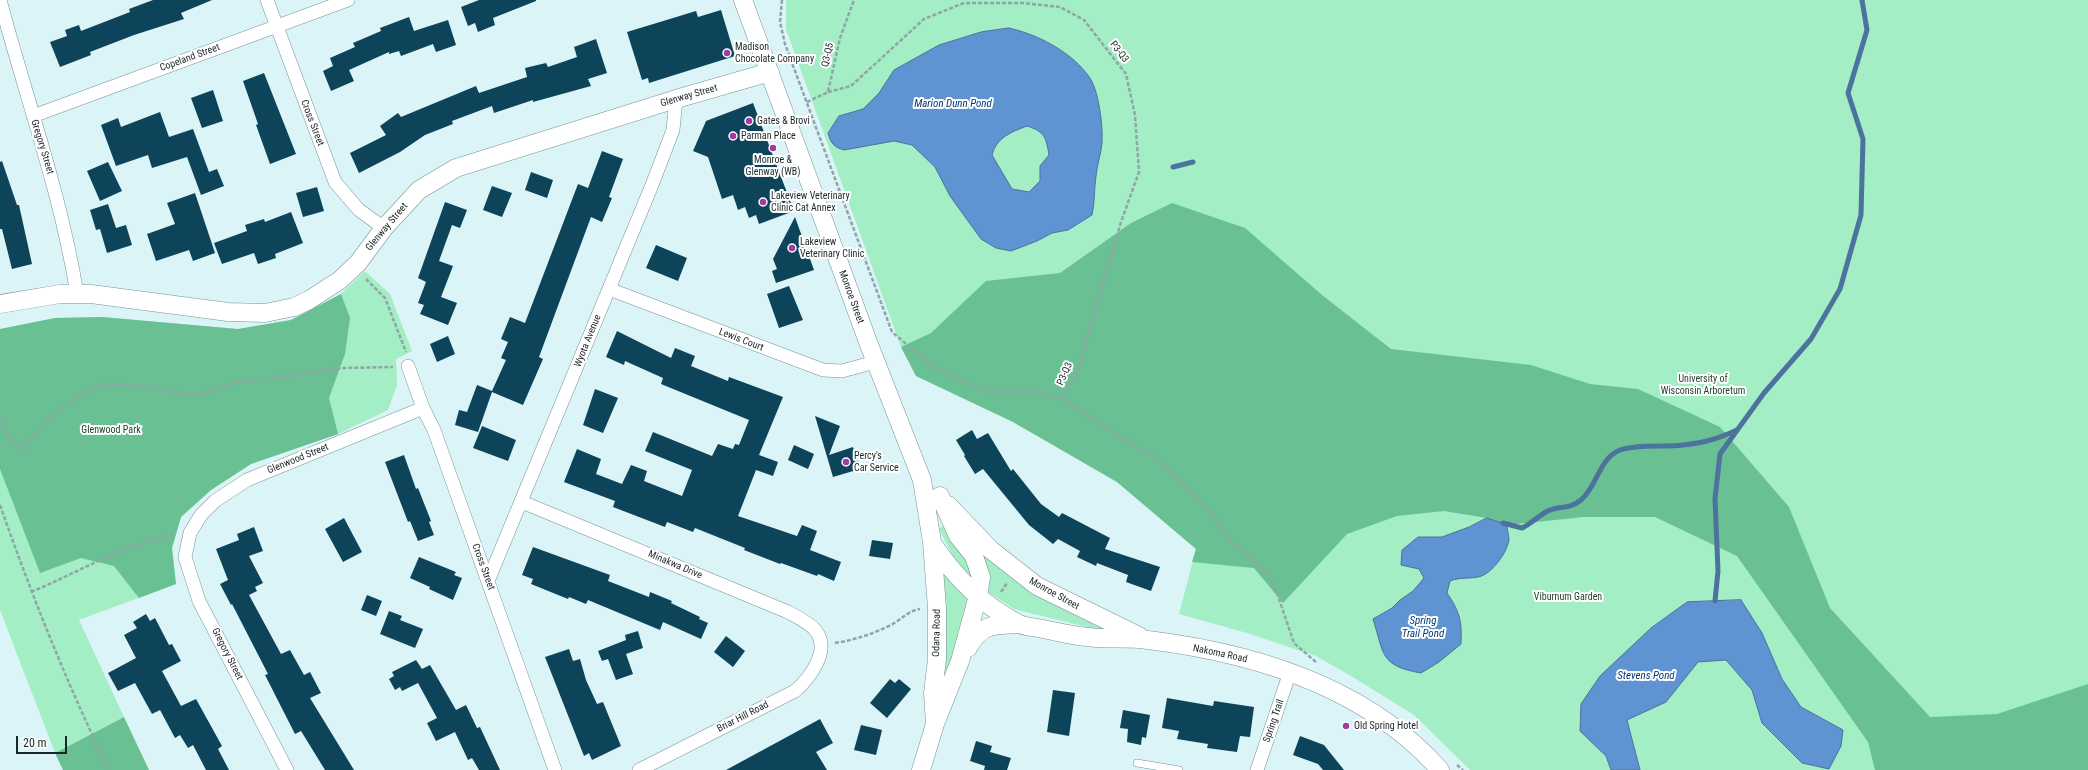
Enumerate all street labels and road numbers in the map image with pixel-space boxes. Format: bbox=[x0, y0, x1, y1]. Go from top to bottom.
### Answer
street label: P3-Q3 bbox=[1107, 39, 1131, 65]
street label: Copeland Street bbox=[158, 42, 222, 74]
street label: Q3-Q5 bbox=[819, 42, 837, 68]
street label: Glenway Street bbox=[659, 82, 719, 110]
street label: Cross Street bbox=[298, 98, 326, 148]
street label: Gregory Street bbox=[28, 118, 56, 176]
street label: Glenway Street bbox=[363, 201, 411, 253]
street label: Monroe Street bbox=[836, 269, 866, 325]
street label: Wyota Avenue bbox=[572, 313, 604, 369]
street label: Lewis Court bbox=[717, 326, 765, 354]
street label: P3-Q3 bbox=[1055, 361, 1075, 387]
street label: Glenwood Street bbox=[266, 441, 330, 477]
street label: Cross Street bbox=[469, 542, 497, 592]
street label: Minakwa Drive bbox=[646, 548, 704, 582]
street label: Monroe Street bbox=[1027, 575, 1081, 613]
street label: Odana Road bbox=[931, 609, 943, 657]
street label: Gregory Street bbox=[209, 626, 245, 682]
street label: Nakoma Road bbox=[1192, 642, 1248, 666]
street label: Spring Trail bbox=[1261, 698, 1287, 744]
street label: Briar Hill Road bbox=[715, 699, 771, 735]

